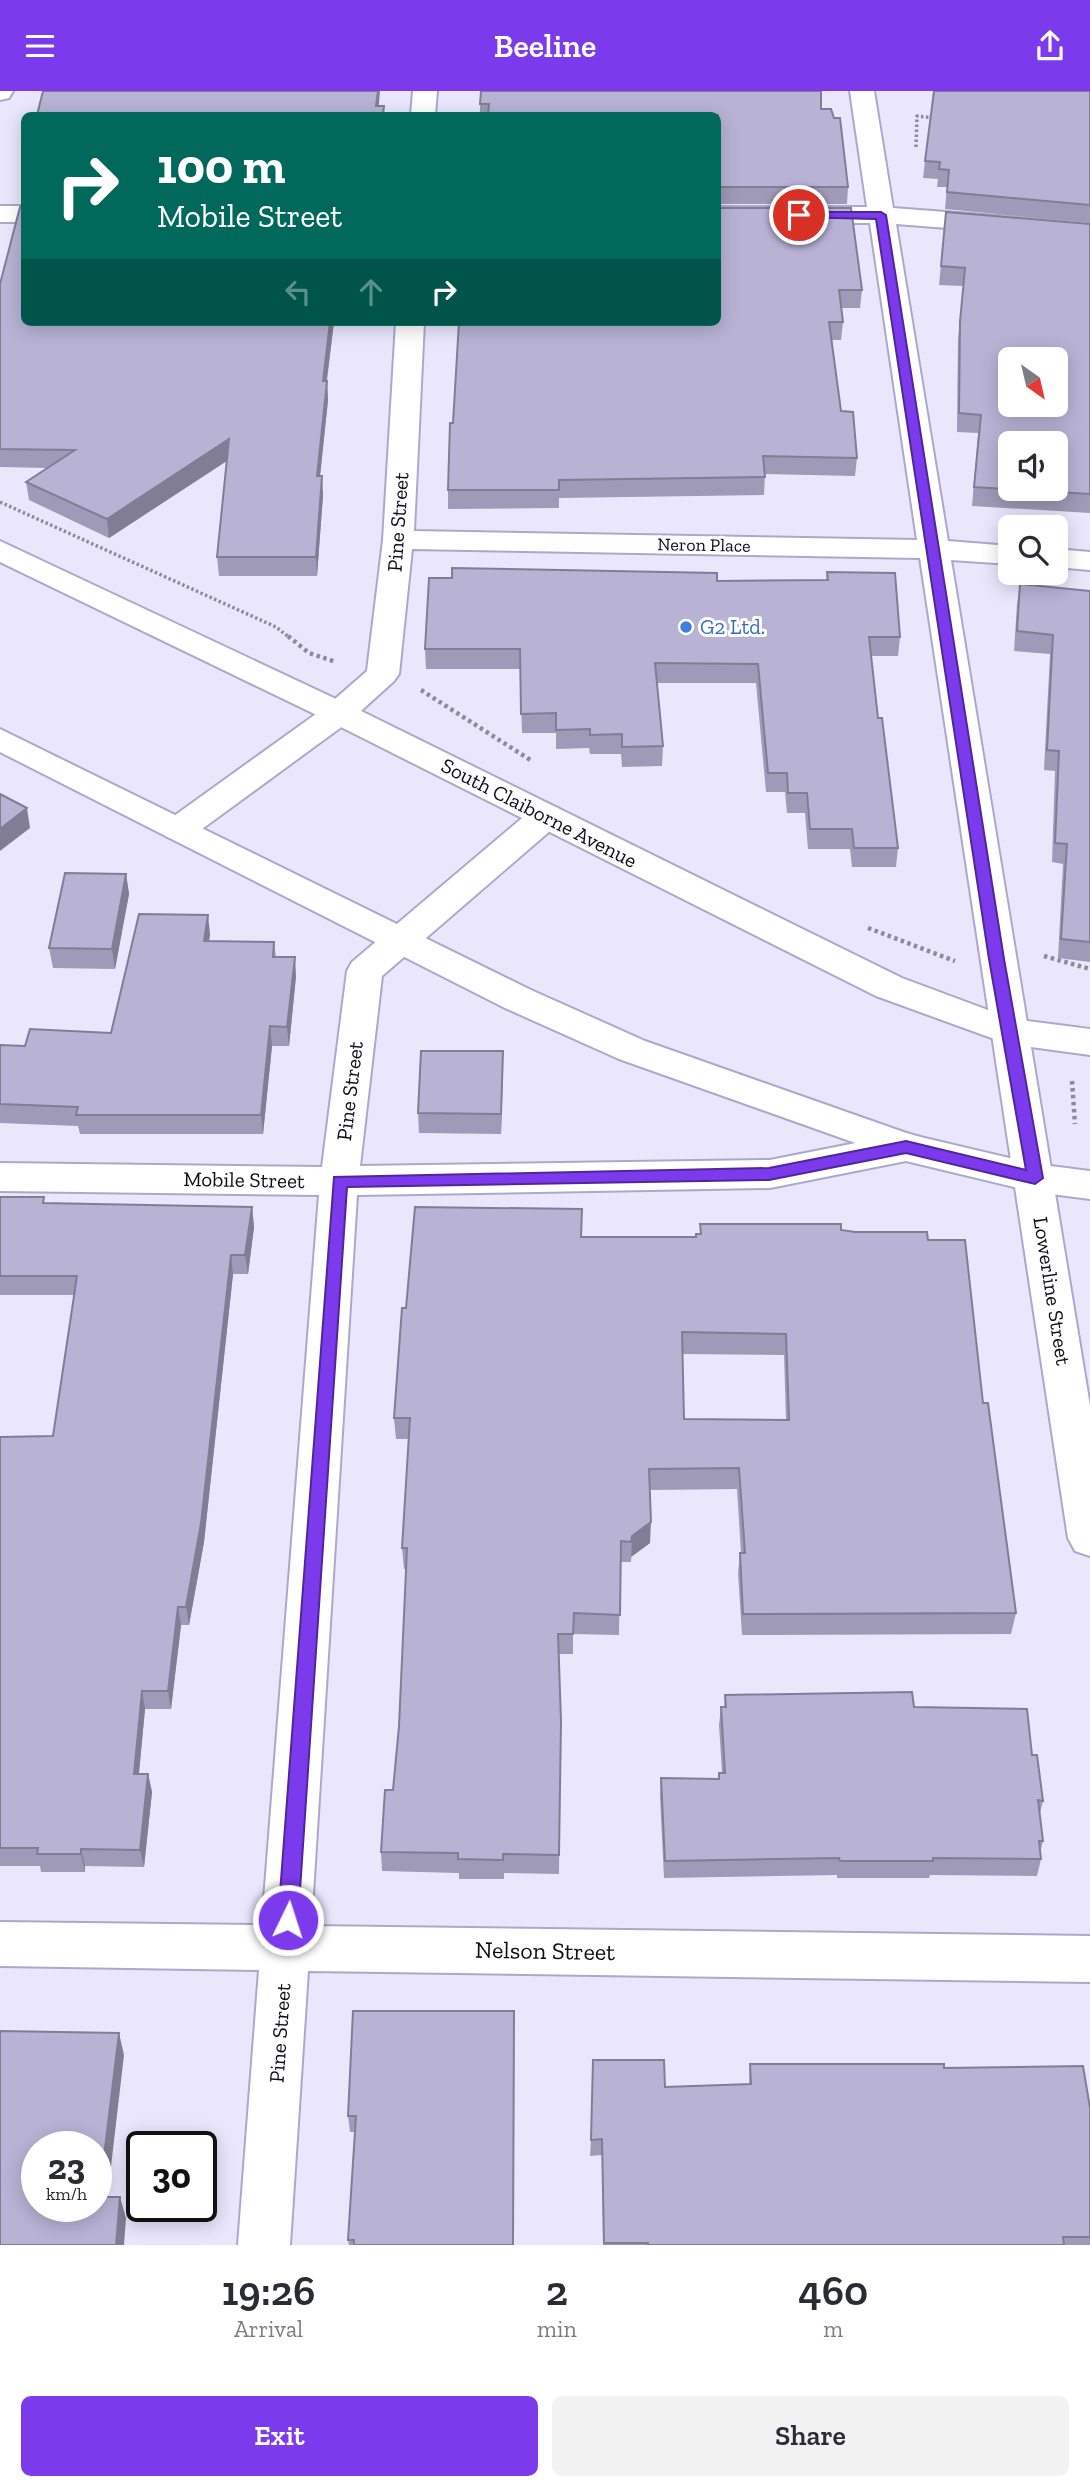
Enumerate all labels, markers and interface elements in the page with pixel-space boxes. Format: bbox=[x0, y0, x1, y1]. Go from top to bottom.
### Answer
icon: menu bbox=[21, 27, 59, 65]
text: Beeline bbox=[494, 27, 596, 65]
icon: share bbox=[1031, 27, 1069, 65]
text: 100 m bbox=[157, 137, 285, 196]
icon: right bbox=[42, 140, 133, 231]
pin bbox=[769, 185, 829, 245]
icon: arrive bbox=[780, 196, 818, 234]
text: Mobile Street bbox=[157, 197, 342, 235]
icon: left bbox=[279, 273, 317, 311]
icon: ahead bbox=[352, 273, 390, 311]
icon: right bbox=[425, 273, 463, 311]
north arrow bbox=[998, 347, 1068, 417]
map controls bbox=[998, 347, 1068, 585]
button: sound bbox=[998, 431, 1068, 501]
street label: Pine Street bbox=[382, 471, 413, 573]
button: search bbox=[998, 515, 1068, 585]
street label: Neron Place bbox=[657, 533, 751, 557]
place label: G2 Ltd. bbox=[700, 614, 765, 639]
marker: G2 Ltd. bbox=[678, 619, 694, 635]
street label: South Claiborne Avenue bbox=[437, 752, 641, 873]
street label: Pine Street bbox=[331, 1040, 368, 1142]
street label: Mobile Street bbox=[183, 1166, 305, 1193]
street label: Lowerline Street bbox=[1028, 1215, 1077, 1367]
position arrow bbox=[251, 1883, 325, 1957]
street label: Nelson Street bbox=[475, 1935, 615, 1966]
street label: Pine Street bbox=[264, 1982, 295, 2084]
speed limit sign: 30 bbox=[126, 2131, 217, 2222]
text: 23 bbox=[48, 2146, 85, 2188]
text: km/h bbox=[46, 2183, 87, 2205]
text: 19:26 bbox=[222, 2265, 315, 2316]
text: 2 bbox=[546, 2265, 568, 2316]
text: 460 bbox=[798, 2265, 868, 2316]
text: Arrival bbox=[234, 2315, 303, 2343]
text: min bbox=[537, 2315, 577, 2343]
text: m bbox=[823, 2315, 843, 2343]
button: Exit bbox=[21, 2396, 538, 2476]
button: Share bbox=[552, 2396, 1069, 2476]

